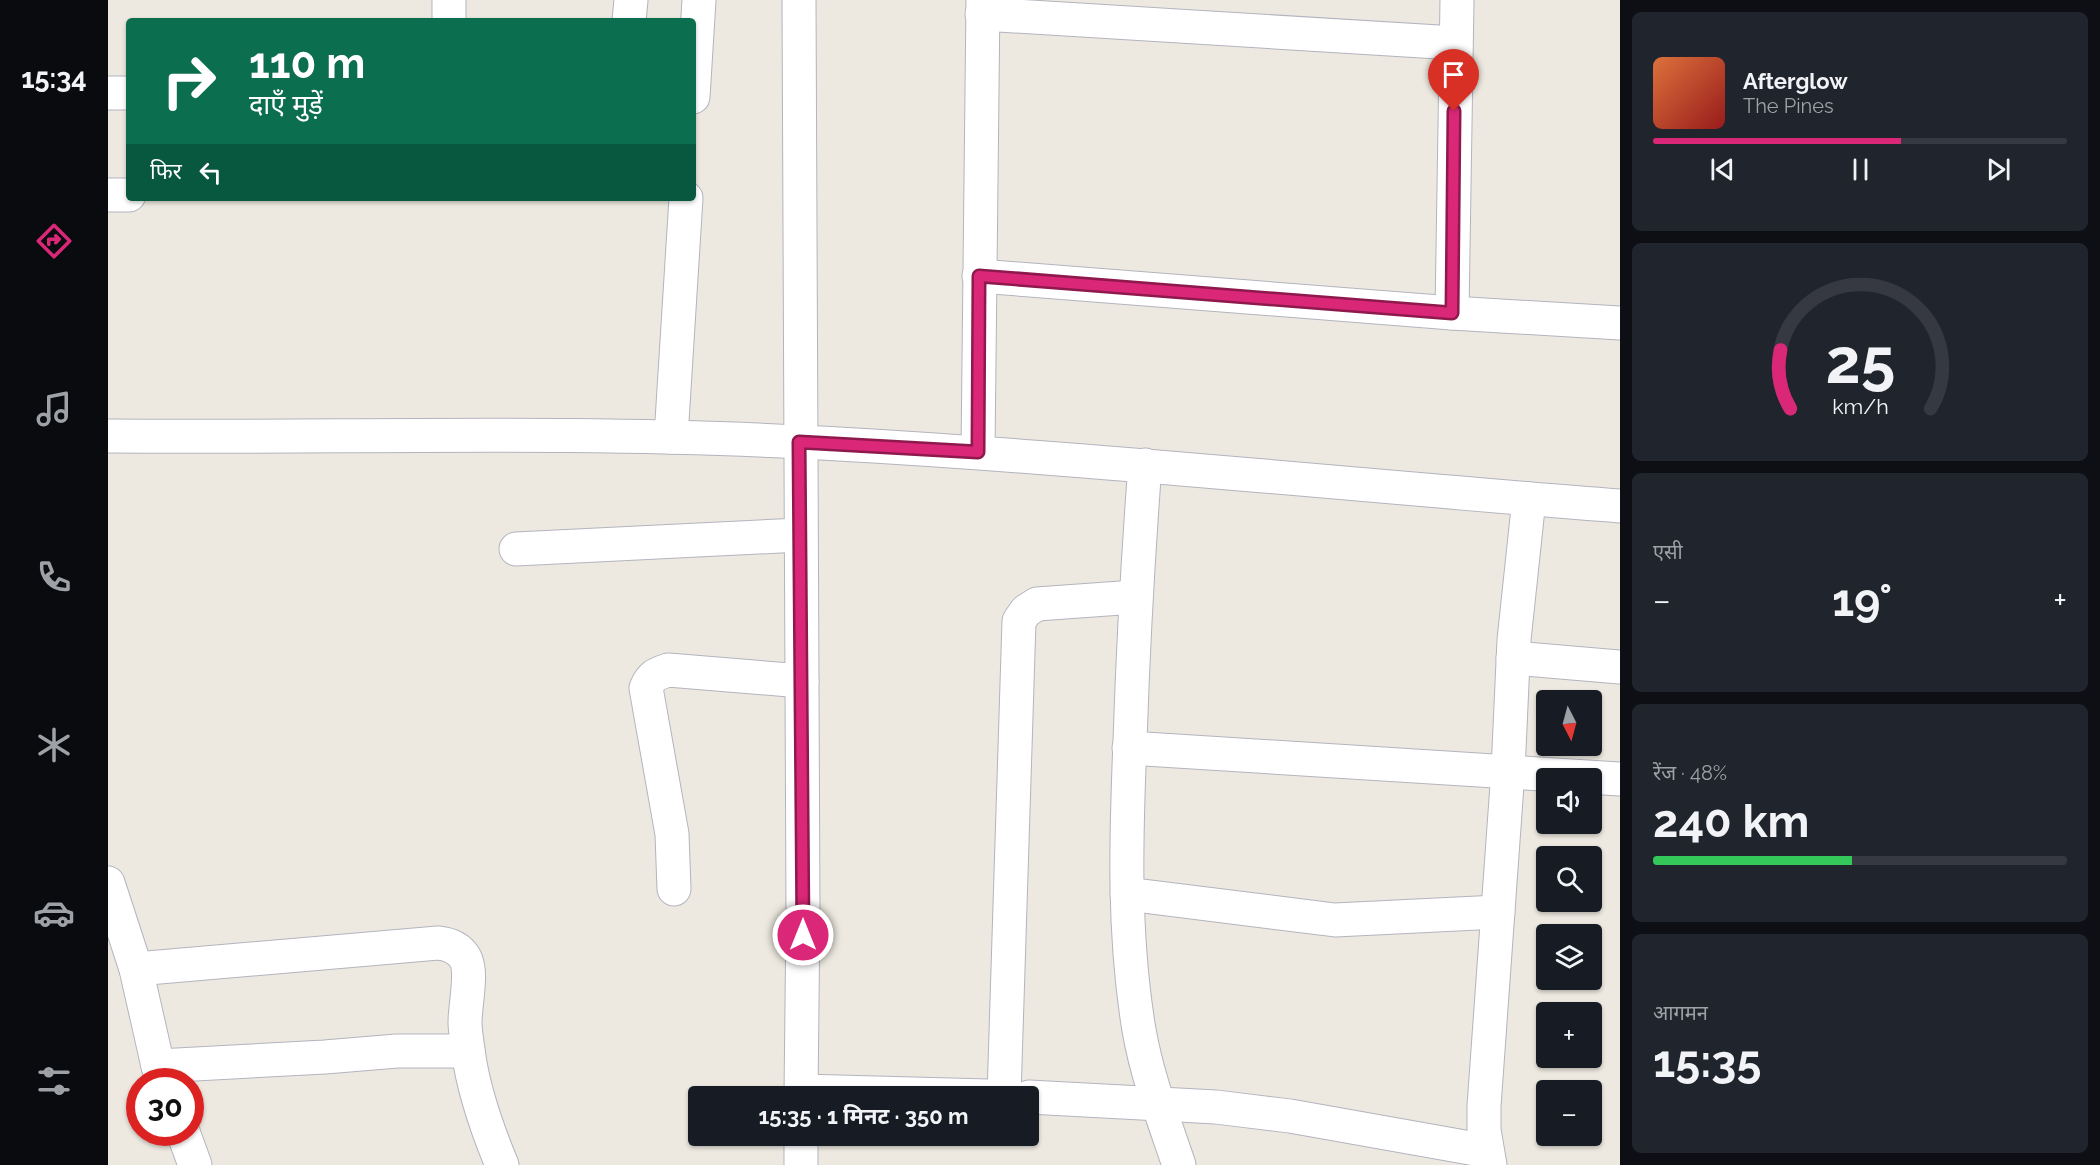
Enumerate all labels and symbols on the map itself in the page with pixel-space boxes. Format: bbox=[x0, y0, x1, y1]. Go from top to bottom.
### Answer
pin bbox=[1428, 49, 1479, 111]
north arrow bbox=[1536, 690, 1602, 756]
position arrow bbox=[771, 903, 835, 967]
speed limit sign: 30 bbox=[126, 1068, 204, 1146]

